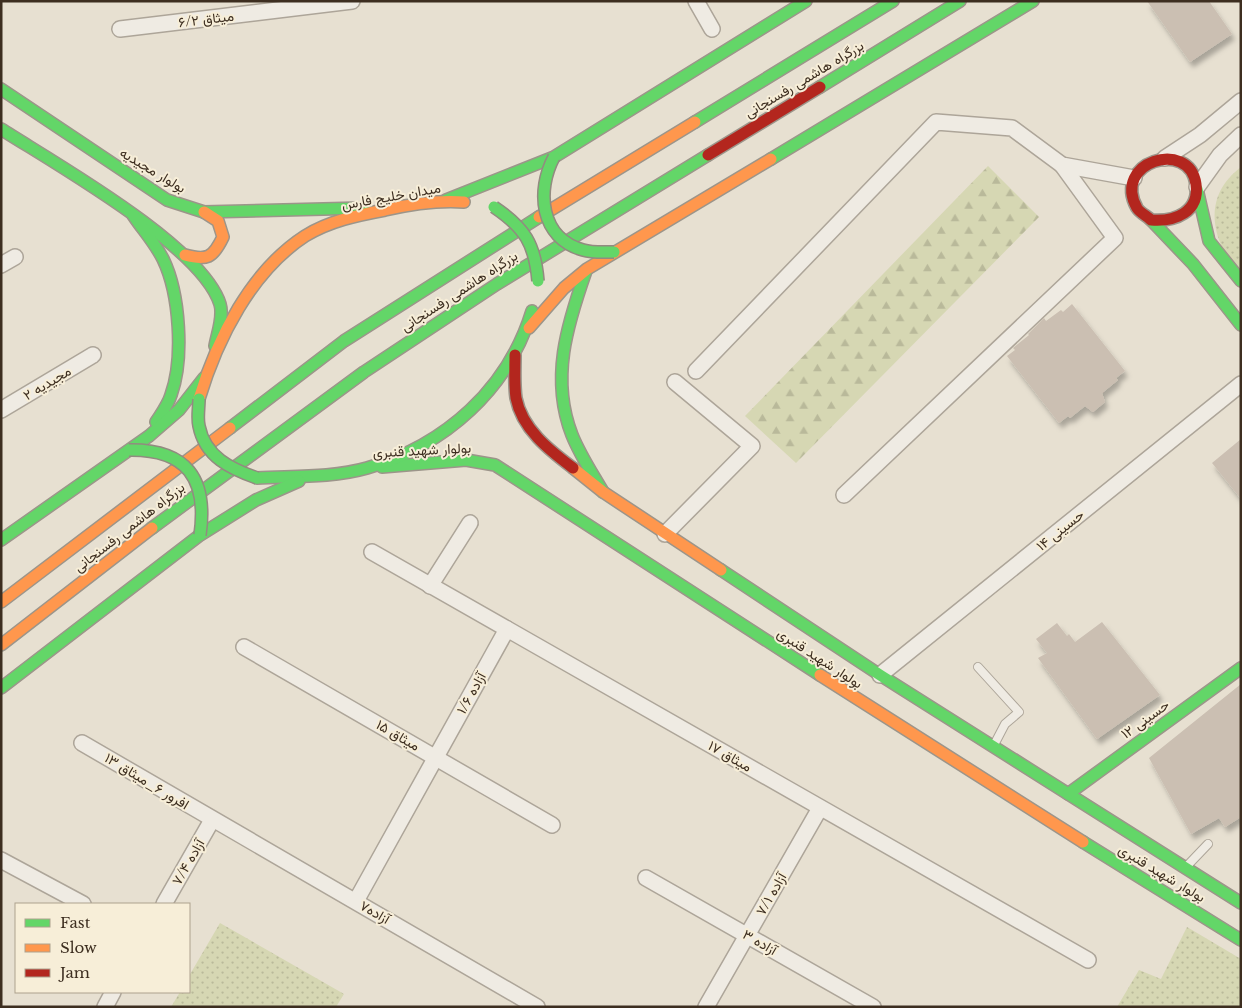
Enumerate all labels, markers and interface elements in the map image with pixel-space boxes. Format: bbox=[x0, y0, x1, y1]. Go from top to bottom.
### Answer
street label: میثاق ۶/۲ bbox=[177, 7, 235, 31]
street label: بزرگراه هاشمی رفسنجانی bbox=[741, 36, 867, 122]
street label: بولوار مجیدیه bbox=[117, 143, 189, 197]
street label: میدان خلیج فارس bbox=[340, 178, 442, 216]
street label: بزرگراه هاشمی رفسنجانی bbox=[397, 246, 521, 336]
street label: مجیدیه ۲ bbox=[20, 362, 74, 404]
street label: بولوار شهید قنبری bbox=[372, 438, 472, 462]
street label: بزرگراه هاشمی رفسنجانی bbox=[70, 478, 188, 576]
street label: حسینی ۱۴ bbox=[1033, 505, 1087, 555]
street label: بولوار شهید قنبری bbox=[774, 624, 866, 692]
street label: آزاده ۱/۶ bbox=[452, 667, 491, 717]
street label: حسینی ۱۲ bbox=[1117, 695, 1173, 743]
street label: میثاق ۱۵ bbox=[373, 715, 423, 755]
street label: میثاق ۱۷ bbox=[705, 736, 755, 776]
street label: افرور ۶_میثاق ۱۳ bbox=[101, 749, 193, 813]
street label: آزاده ۷/۴ bbox=[168, 834, 209, 888]
street label: بولوار شهید قنبری bbox=[1115, 840, 1209, 906]
street label: آزاده ۷/۱ bbox=[752, 868, 791, 919]
street label: آزاده۷ bbox=[357, 896, 395, 929]
legend bbox=[15, 903, 190, 993]
text: Fast bbox=[60, 913, 91, 932]
street label: آزاده ۳ bbox=[740, 925, 782, 960]
text: Slow bbox=[60, 938, 97, 957]
text: Jam bbox=[58, 963, 90, 982]

